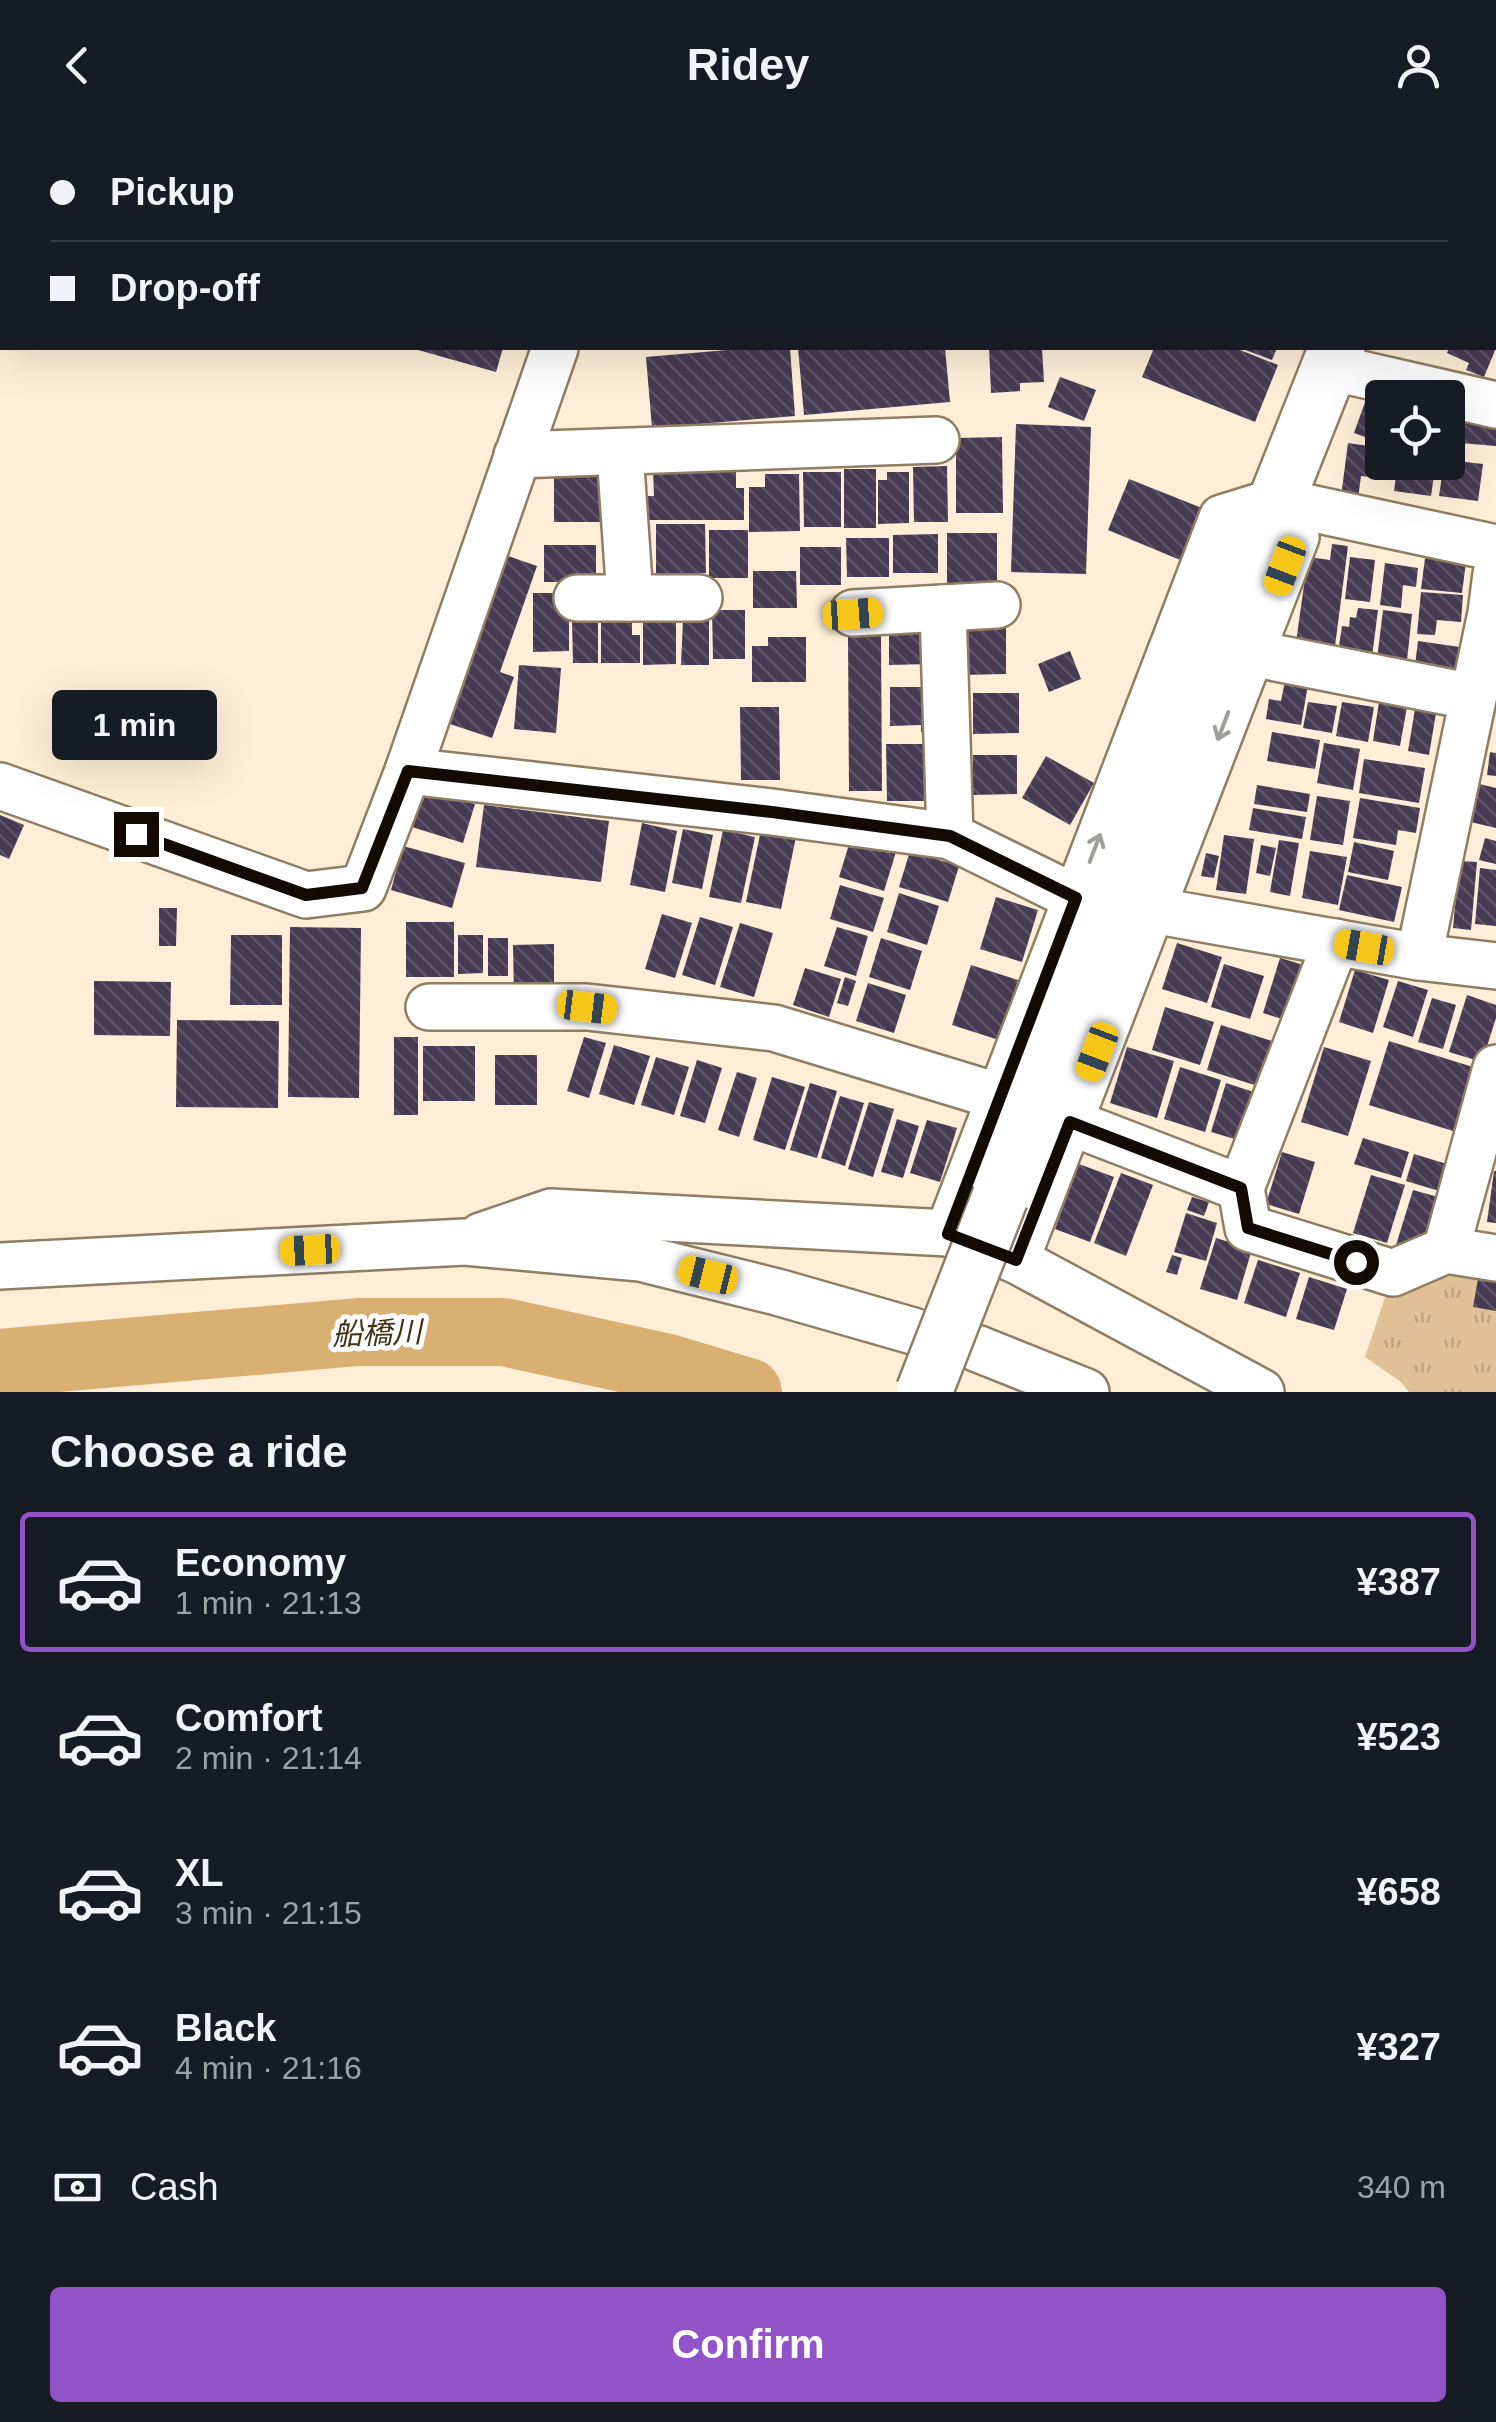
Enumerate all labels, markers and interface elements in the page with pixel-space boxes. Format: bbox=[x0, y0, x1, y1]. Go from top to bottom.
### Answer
icon: back bbox=[50, 38, 105, 93]
icon: person bbox=[1391, 38, 1446, 93]
text: Ridey bbox=[687, 39, 809, 90]
text: Pickup bbox=[110, 171, 235, 213]
text: Drop-off bbox=[110, 267, 260, 309]
map controls bbox=[1365, 380, 1465, 480]
button: locate bbox=[1365, 380, 1465, 480]
car bbox=[1260, 533, 1310, 599]
car bbox=[822, 597, 884, 631]
callout: 1 min bbox=[54, 689, 218, 759]
text: 1 min bbox=[93, 707, 176, 743]
one-way arrow bbox=[1213, 710, 1231, 741]
route end bbox=[114, 812, 159, 857]
one-way arrow bbox=[1088, 833, 1106, 864]
car bbox=[1332, 927, 1396, 967]
car bbox=[555, 988, 619, 1026]
car bbox=[1072, 1019, 1122, 1085]
car bbox=[279, 1233, 341, 1267]
route start bbox=[1334, 1240, 1379, 1285]
car bbox=[675, 1253, 741, 1297]
water label: 船橋川 bbox=[331, 1315, 426, 1351]
text: Choose a ride bbox=[50, 1426, 348, 1477]
icon: car bbox=[55, 1537, 145, 1627]
text: Economy bbox=[175, 1542, 346, 1584]
text: ¥387 bbox=[1356, 1561, 1441, 1603]
text: 1 min · 21:13 bbox=[175, 1585, 362, 1621]
icon: car bbox=[55, 1692, 145, 1782]
text: Comfort bbox=[175, 1697, 323, 1739]
text: ¥523 bbox=[1356, 1716, 1441, 1758]
text: 2 min · 21:14 bbox=[175, 1740, 362, 1776]
icon: car bbox=[55, 1847, 145, 1937]
text: XL bbox=[175, 1852, 224, 1894]
text: ¥658 bbox=[1356, 1871, 1441, 1913]
text: 3 min · 21:15 bbox=[175, 1895, 362, 1931]
icon: car bbox=[55, 2002, 145, 2092]
text: Black bbox=[175, 2007, 276, 2049]
text: ¥327 bbox=[1356, 2026, 1441, 2068]
text: 4 min · 21:16 bbox=[175, 2050, 362, 2086]
icon: cash bbox=[50, 2160, 105, 2215]
text: Cash bbox=[130, 2166, 219, 2208]
text: 340 m bbox=[1357, 2169, 1446, 2205]
button: Confirm bbox=[50, 2287, 1446, 2402]

